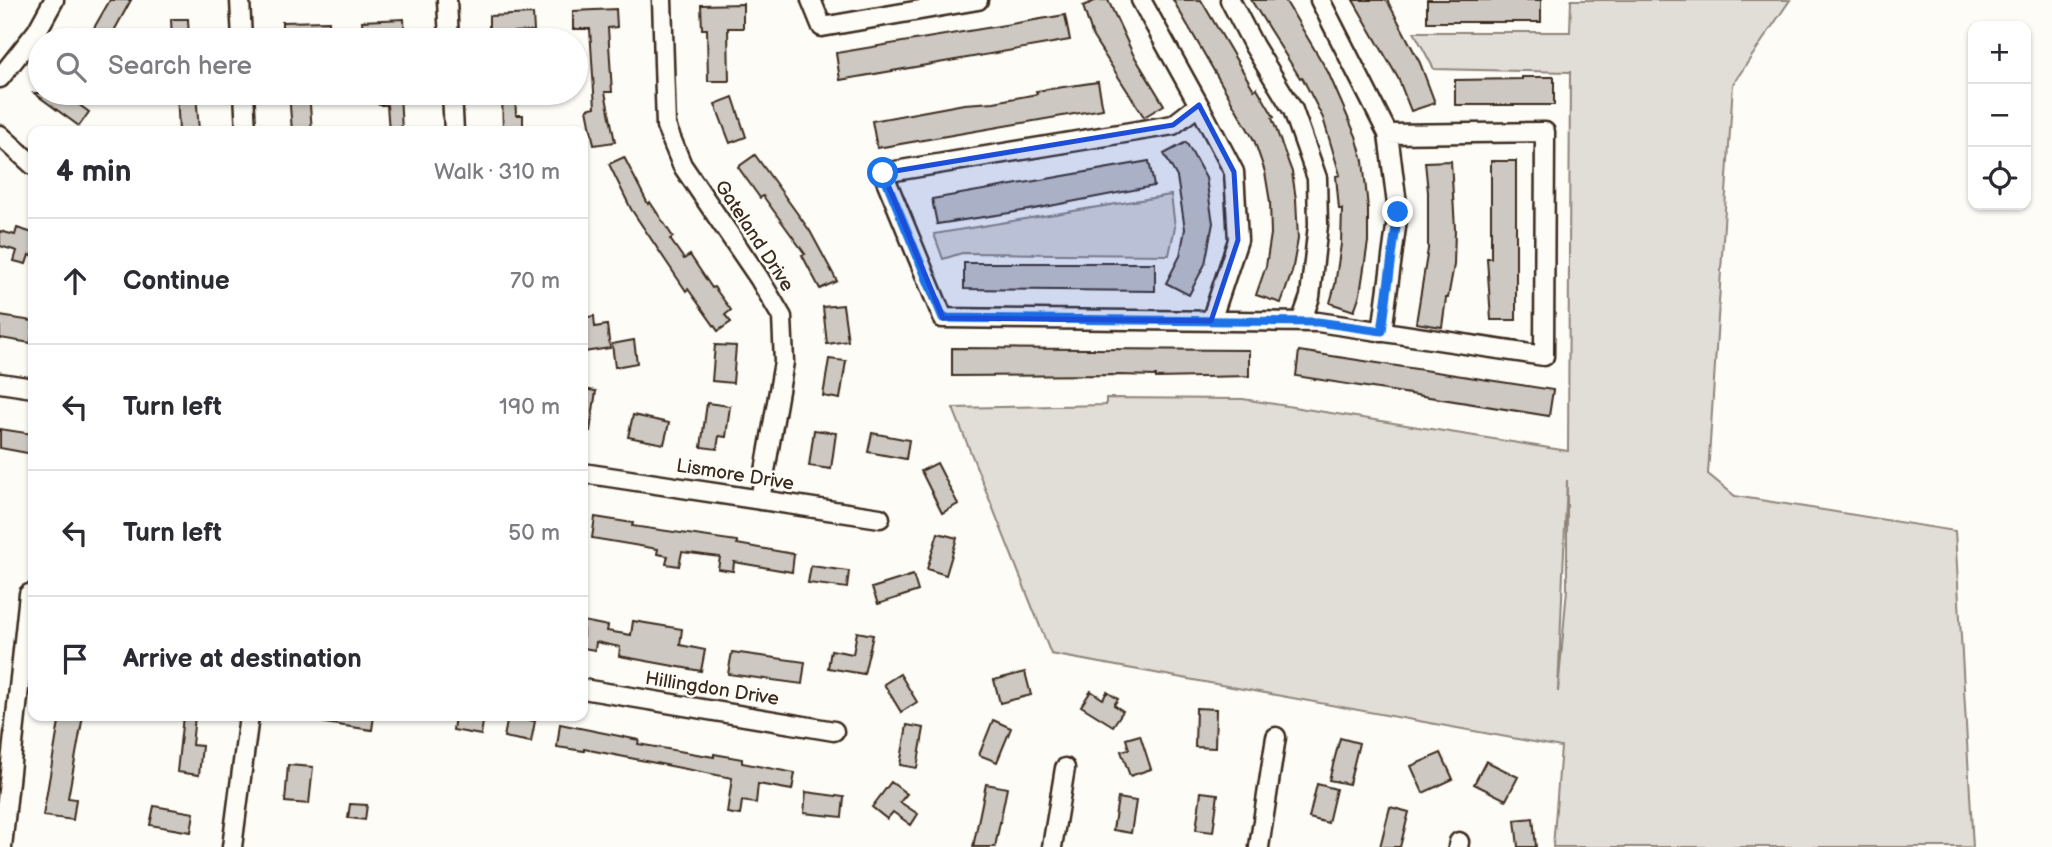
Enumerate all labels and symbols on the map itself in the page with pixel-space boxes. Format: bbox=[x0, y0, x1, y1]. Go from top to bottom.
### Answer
route start bbox=[867, 157, 898, 188]
street label: Gateland Drive bbox=[710, 176, 798, 296]
route end bbox=[1382, 196, 1413, 227]
street label: Lismore Drive bbox=[675, 454, 795, 496]
street label: Hillingdon Drive bbox=[643, 667, 781, 711]

